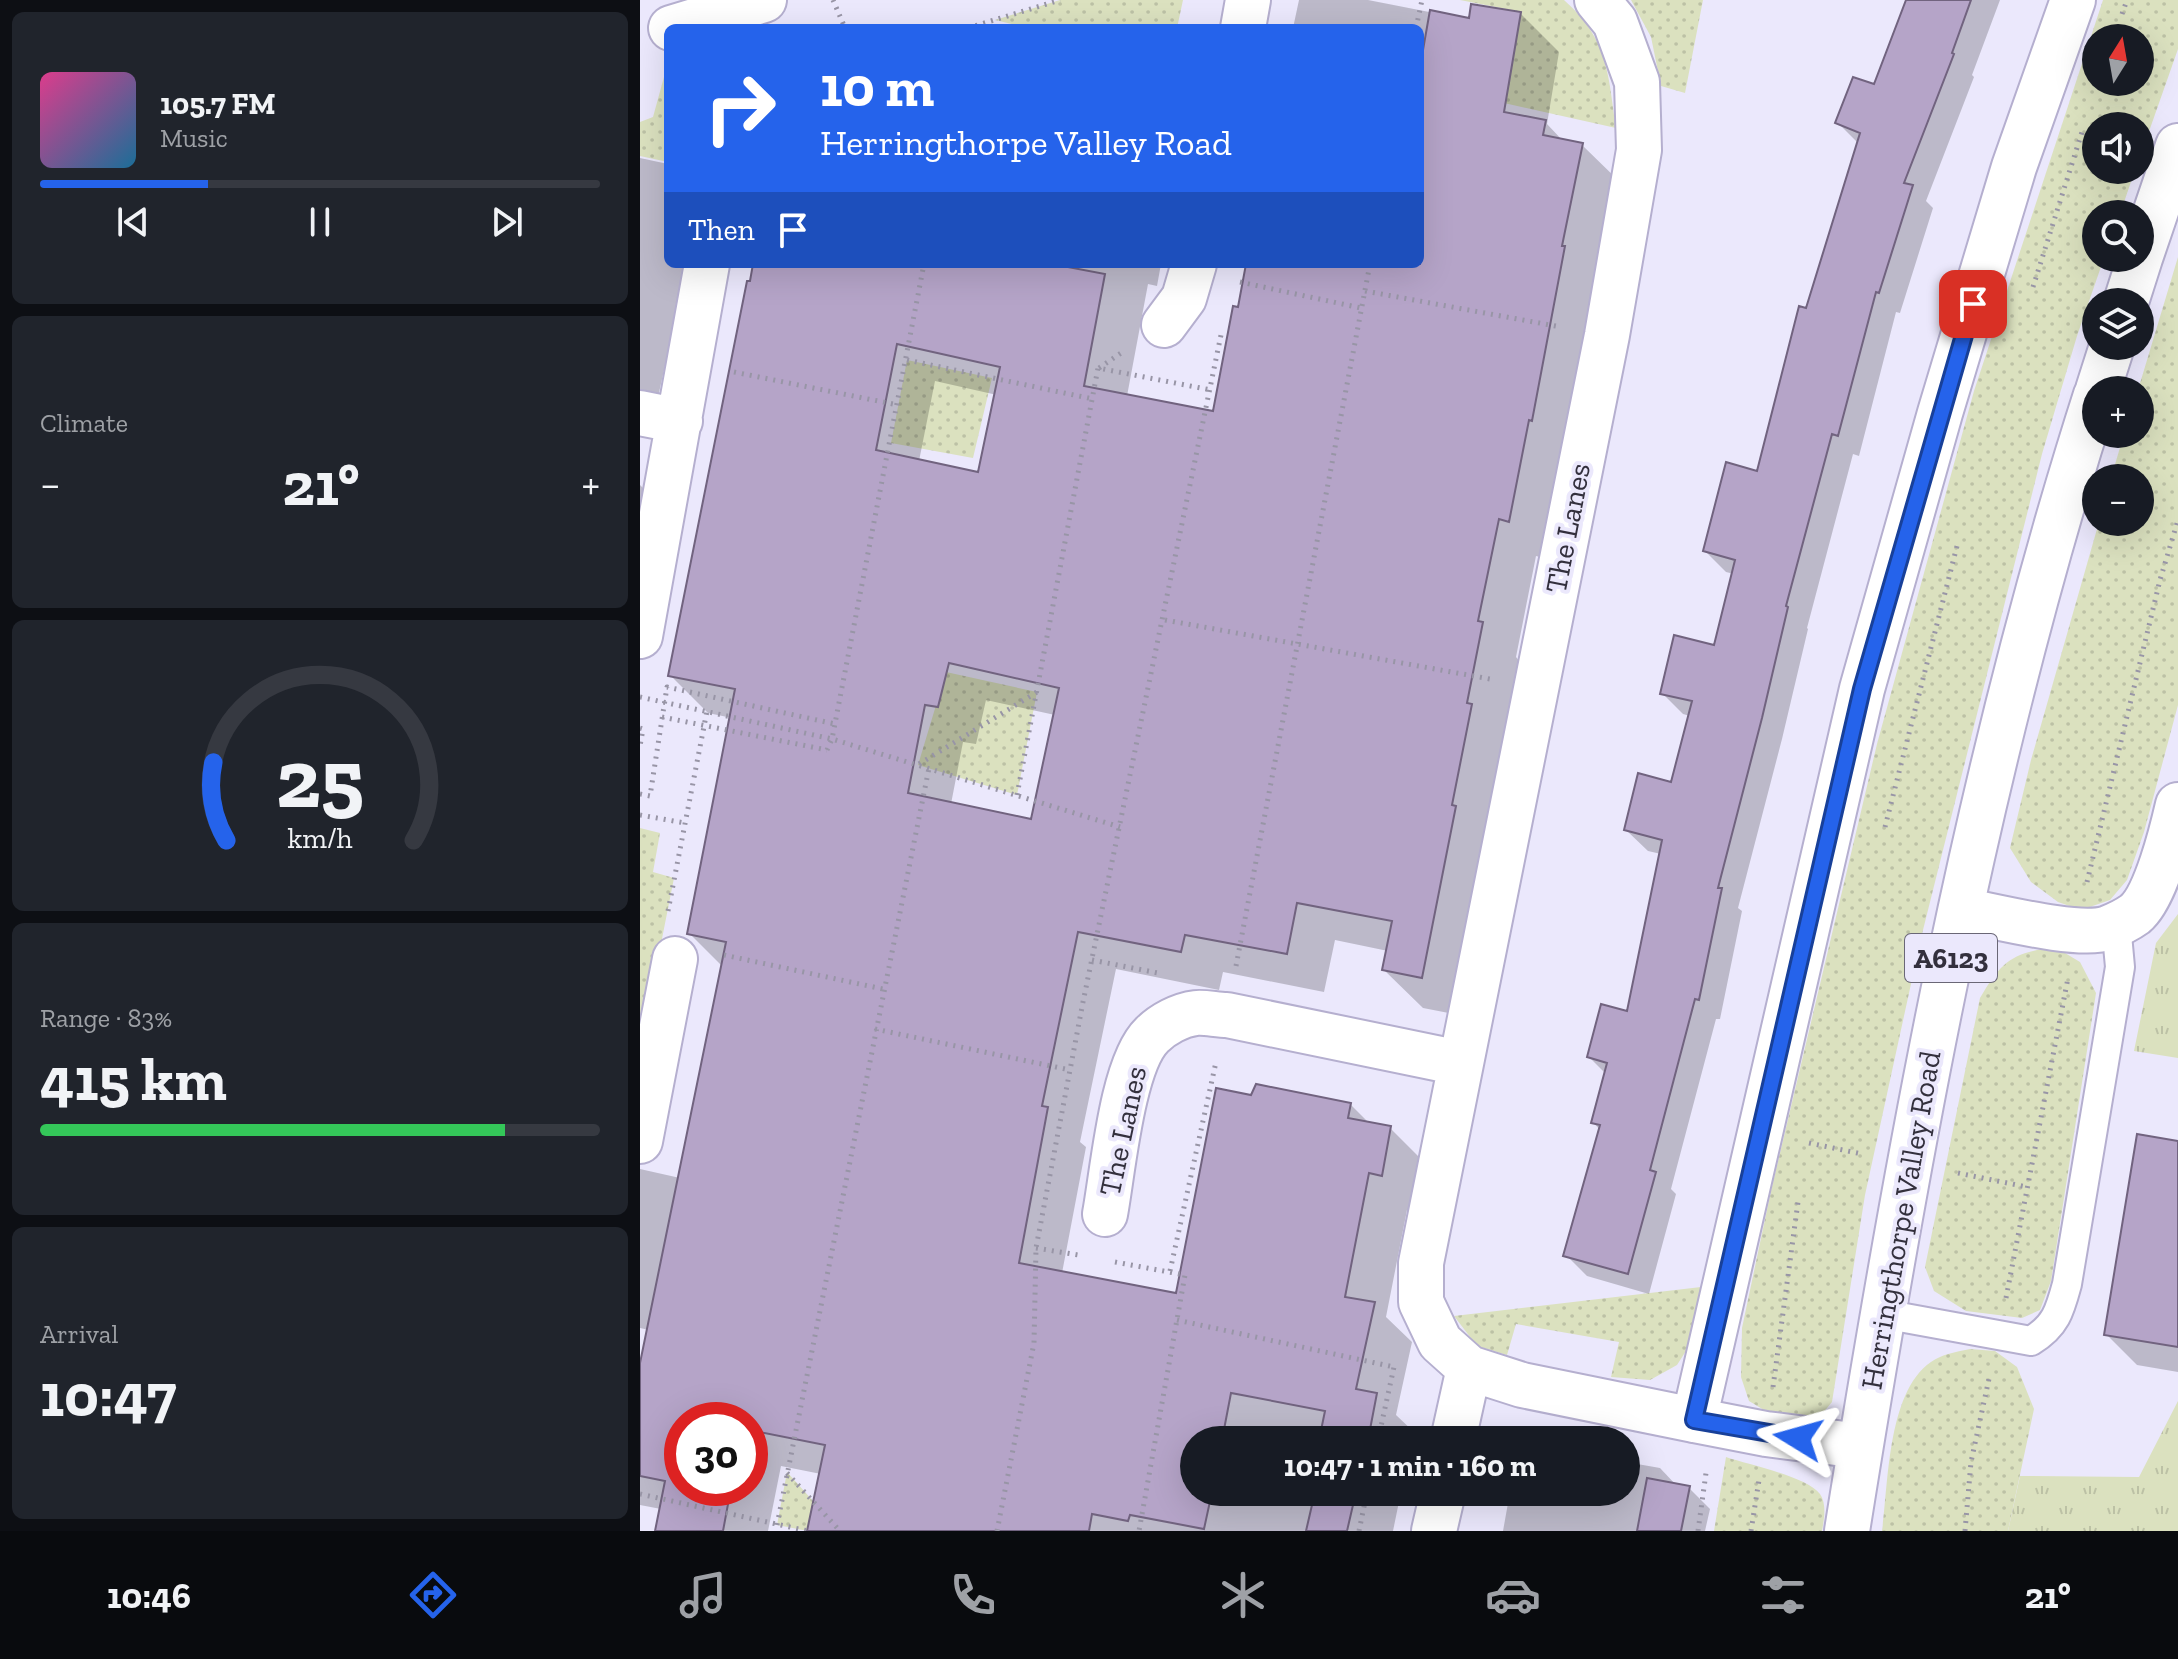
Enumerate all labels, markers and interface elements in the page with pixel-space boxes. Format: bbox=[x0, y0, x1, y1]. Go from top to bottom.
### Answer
north arrow bbox=[2082, 24, 2154, 96]
map controls bbox=[2082, 24, 2154, 536]
text: 10 m bbox=[820, 53, 934, 120]
icon: right bbox=[688, 56, 792, 160]
text: 105.7 FM bbox=[160, 86, 276, 122]
button: sound bbox=[2082, 112, 2154, 184]
text: Herringthorpe Valley Road bbox=[820, 121, 1232, 164]
text: Music bbox=[160, 122, 228, 154]
icon: previous bbox=[111, 200, 155, 244]
icon: pause bbox=[298, 200, 342, 244]
icon: next bbox=[485, 200, 529, 244]
button: search bbox=[2082, 200, 2154, 272]
icon: arrive bbox=[771, 208, 815, 252]
text: Then bbox=[688, 212, 755, 248]
pin bbox=[1939, 270, 2007, 338]
icon: arrive bbox=[1951, 282, 1995, 326]
button: layers bbox=[2082, 288, 2154, 360]
button: + bbox=[2082, 376, 2154, 448]
text: Climate bbox=[40, 407, 128, 439]
text: 21° bbox=[282, 448, 360, 520]
text: − bbox=[40, 457, 61, 510]
text: + bbox=[581, 457, 600, 510]
street label: The Lanes bbox=[1538, 460, 1598, 596]
button: − bbox=[2082, 464, 2154, 536]
text: 25 bbox=[276, 728, 364, 828]
text: km/h bbox=[287, 822, 353, 856]
road number: A6123 bbox=[1905, 934, 1997, 982]
text: Range · 83% bbox=[40, 1002, 172, 1034]
text: 415 km bbox=[40, 1043, 227, 1115]
street label: Herringthorpe Valley Road bbox=[1853, 1047, 1949, 1392]
street label: The Lanes bbox=[1092, 1063, 1154, 1199]
text: Arrival bbox=[40, 1318, 118, 1350]
text: 10:47 bbox=[40, 1359, 176, 1431]
position arrow bbox=[1756, 1396, 1840, 1480]
speed limit sign: 30 bbox=[664, 1402, 768, 1506]
text: 10:47 · 1 min · 160 m bbox=[1284, 1448, 1536, 1484]
icon: directions bbox=[405, 1567, 461, 1623]
icon: music bbox=[675, 1567, 731, 1623]
icon: phone bbox=[945, 1567, 1001, 1623]
icon: climate bbox=[1215, 1567, 1271, 1623]
icon: car bbox=[1485, 1567, 1541, 1623]
icon: filters bbox=[1755, 1567, 1811, 1623]
text: 10:46 bbox=[107, 1574, 191, 1617]
text: 21° bbox=[2025, 1574, 2071, 1617]

